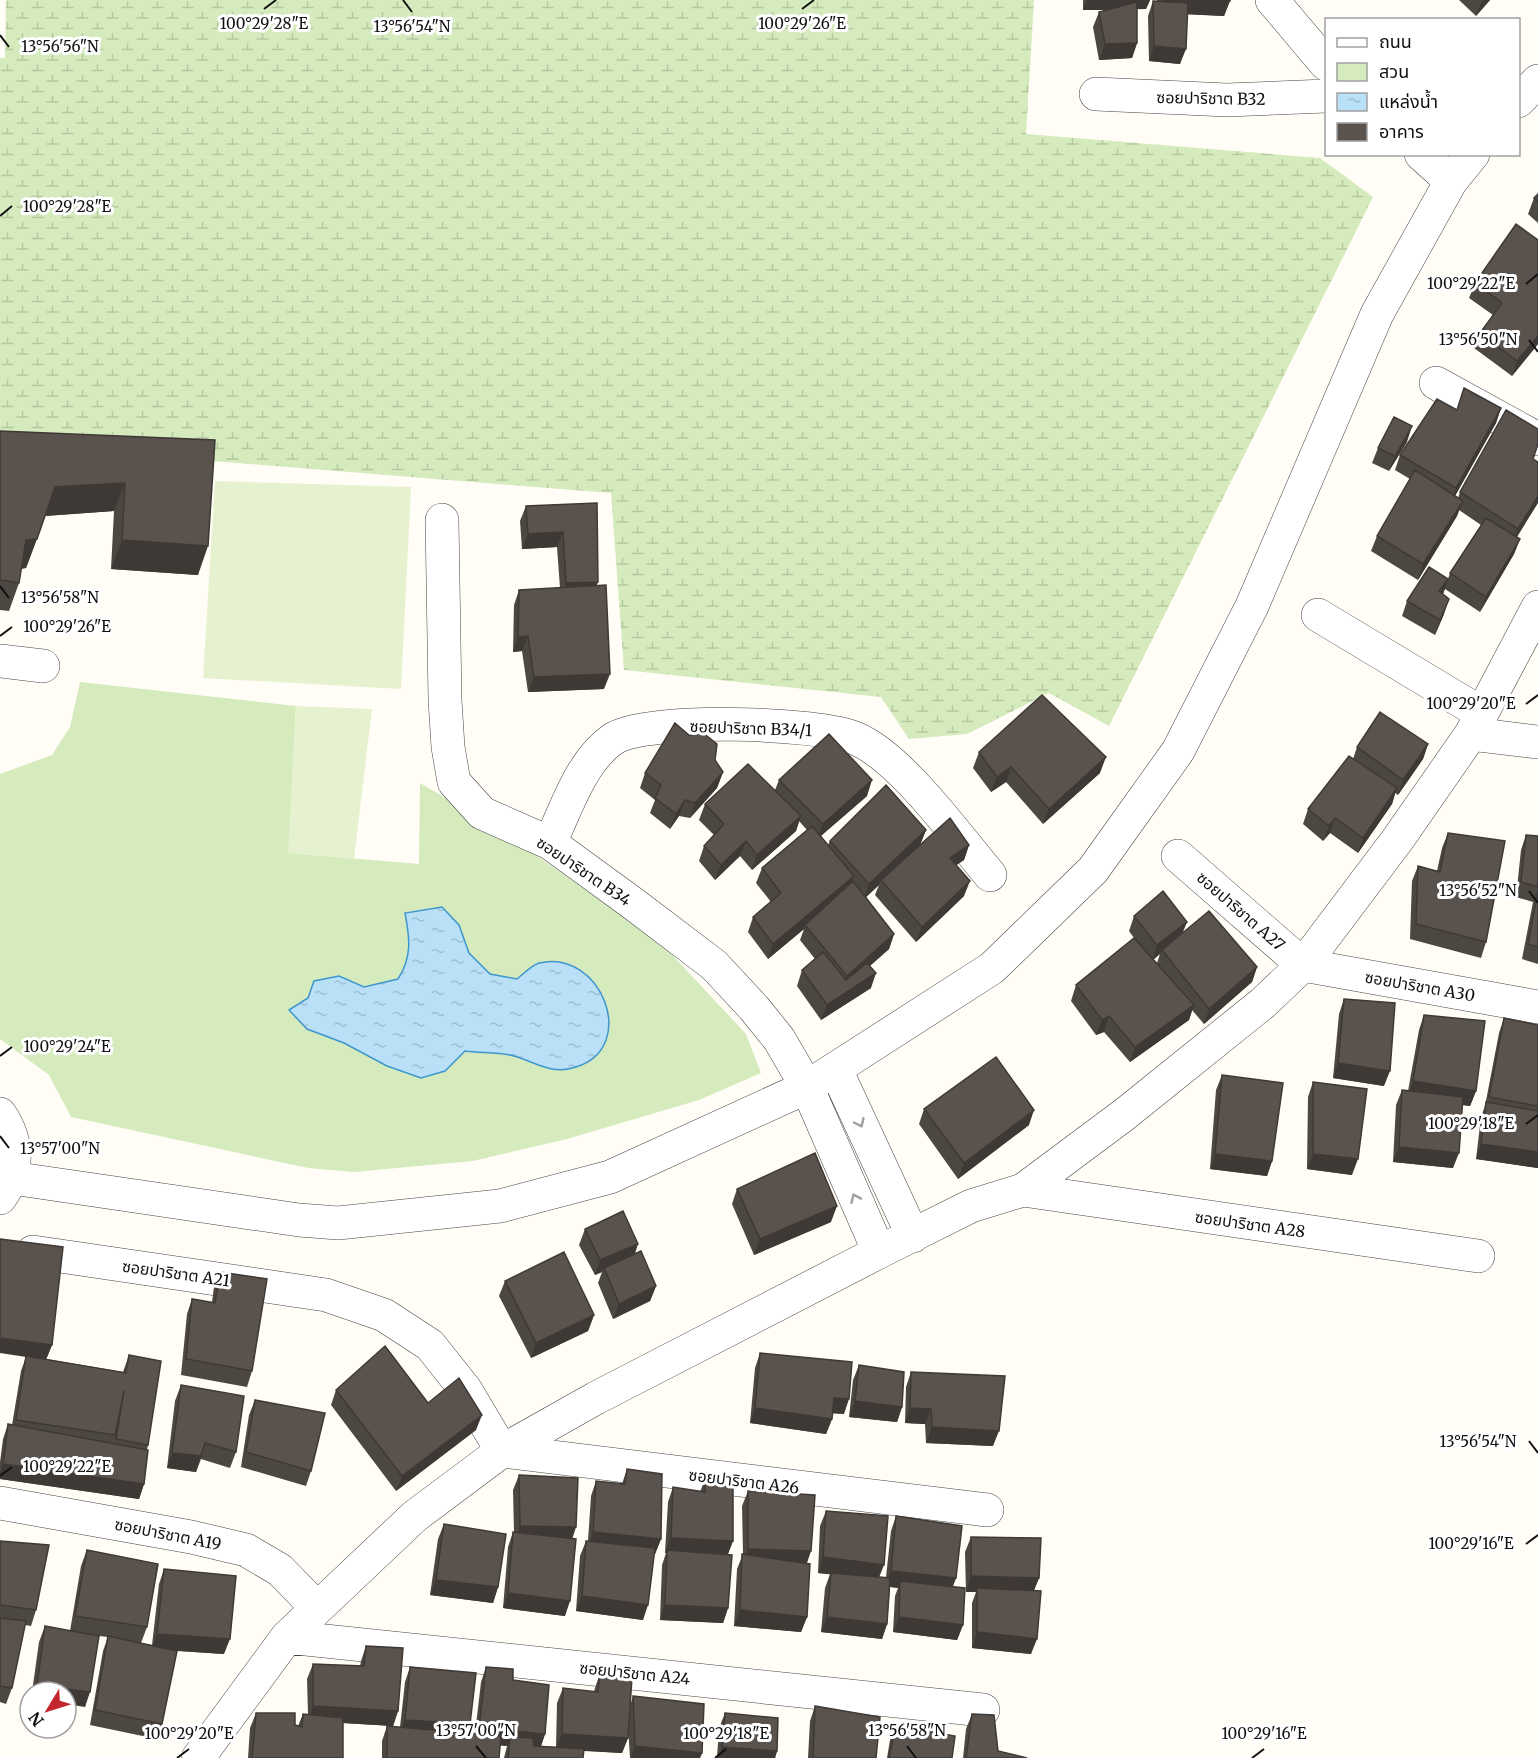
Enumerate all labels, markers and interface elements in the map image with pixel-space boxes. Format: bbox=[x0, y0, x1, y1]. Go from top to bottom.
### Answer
text: 100°29'28"E bbox=[220, 14, 309, 33]
text: 100°29'26"E bbox=[758, 14, 846, 33]
text: 13°56'54"N bbox=[374, 17, 451, 36]
legend bbox=[1325, 18, 1520, 156]
text: ถนน bbox=[1379, 30, 1412, 53]
text: 13°56'56"N bbox=[21, 37, 99, 56]
text: สวน bbox=[1379, 60, 1409, 83]
street label: ซอยปาริชาต B32 bbox=[1156, 87, 1266, 109]
text: แหล่งน้ำ bbox=[1379, 89, 1438, 113]
text: อาคาร bbox=[1379, 120, 1424, 143]
text: 100°29'28"E bbox=[23, 197, 112, 216]
text: 100°29'22"E bbox=[1427, 274, 1515, 293]
text: 13°56'50"N bbox=[1439, 330, 1518, 349]
text: 13°56'58"N bbox=[21, 588, 99, 607]
text: 100°29'26"E bbox=[23, 617, 111, 636]
text: 100°29'20"E bbox=[1427, 694, 1516, 713]
street label: ซอยปาริชาต B34/1 bbox=[689, 716, 813, 740]
street label: ซอยปาริชาต B34 bbox=[533, 832, 635, 910]
street label: ซอยปาริชาต A27 bbox=[1193, 867, 1289, 955]
text: 13°56'52"N bbox=[1439, 881, 1517, 900]
street label: ซอยปาริชาต A30 bbox=[1363, 966, 1477, 1006]
text: 100°29'24"E bbox=[24, 1037, 111, 1056]
text: 100°29'18"E bbox=[1428, 1114, 1514, 1133]
one-way arrow bbox=[853, 1117, 865, 1128]
text: 13°57'00"N bbox=[20, 1139, 100, 1158]
one-way arrow bbox=[850, 1194, 862, 1205]
street label: ซอยปาริชาต A28 bbox=[1194, 1206, 1306, 1242]
street label: ซอยปาริชาต A21 bbox=[121, 1256, 231, 1290]
text: 13°56'54"N bbox=[1440, 1432, 1517, 1451]
text: 100°29'22"E bbox=[23, 1457, 111, 1476]
street label: ซอยปาริชาต A26 bbox=[688, 1464, 801, 1498]
street label: ซอยปาริชาต A19 bbox=[113, 1514, 223, 1554]
text: 100°29'16"E bbox=[1428, 1534, 1514, 1553]
street label: ซอยปาริชาต A24 bbox=[579, 1657, 691, 1689]
north arrow bbox=[18, 1680, 78, 1740]
text: N bbox=[24, 1708, 48, 1730]
text: 13°57'00"N bbox=[436, 1721, 516, 1740]
text: 13°56'58"N bbox=[868, 1721, 946, 1740]
text: 100°29'20"E bbox=[145, 1724, 234, 1743]
text: 100°29'18"E bbox=[683, 1724, 769, 1743]
text: 100°29'16"E bbox=[1221, 1724, 1307, 1743]

